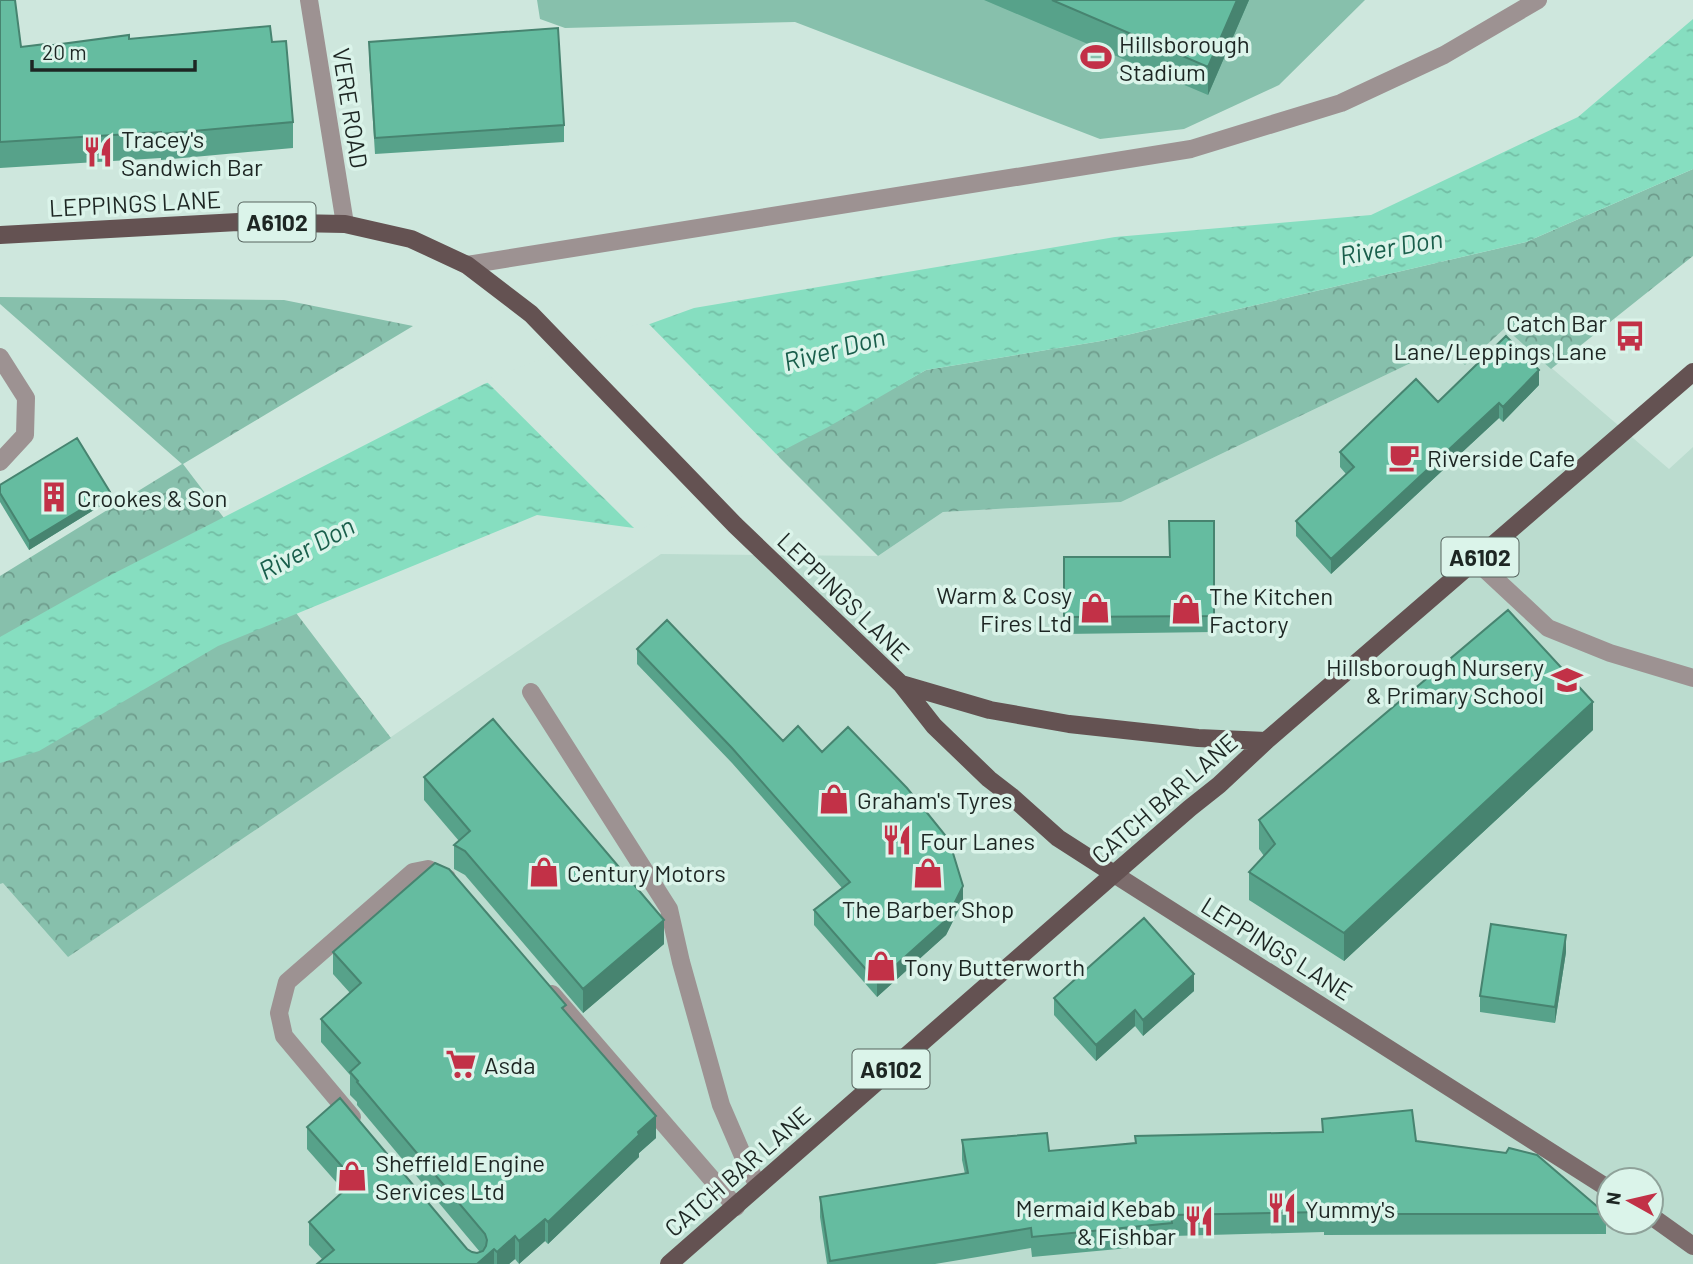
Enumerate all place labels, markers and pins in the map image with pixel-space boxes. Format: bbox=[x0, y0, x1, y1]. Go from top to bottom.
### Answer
place label: Hillsborough Stadium bbox=[1119, 29, 1250, 86]
sports icon: Hillsborough Stadium bbox=[1079, 40, 1113, 74]
place label: Tracey's Sandwich Bar bbox=[121, 124, 263, 181]
restaurant icon: Tracey's Sandwich Bar bbox=[81, 135, 115, 169]
place label: Catch Bar Lane/Leppings Lane bbox=[1393, 308, 1607, 365]
bus stop icon: Catch Bar Lane/Leppings Lane bbox=[1613, 319, 1647, 353]
cafe icon: Riverside Cafe bbox=[1387, 440, 1421, 474]
place label: Riverside Cafe bbox=[1427, 443, 1575, 472]
building icon: Crookes & Son bbox=[37, 480, 71, 514]
place label: Crookes & Son bbox=[77, 483, 227, 512]
place label: Warm & Cosy Fires Ltd bbox=[936, 580, 1072, 637]
place label: The Kitchen Factory bbox=[1209, 581, 1333, 638]
shop icon: Warm & Cosy Fires Ltd bbox=[1078, 591, 1112, 625]
shop icon: The Kitchen Factory bbox=[1169, 592, 1203, 626]
place label: Hillsborough Nursery & Primary School bbox=[1326, 652, 1544, 709]
school or university icon: Hillsborough Nursery & Primary School bbox=[1550, 663, 1584, 697]
shop icon: Graham's Tyres bbox=[817, 782, 851, 816]
place label: Graham's Tyres bbox=[857, 785, 1013, 814]
restaurant icon: Four Lanes bbox=[880, 823, 914, 857]
place label: Four Lanes bbox=[920, 826, 1035, 855]
shop icon: Century Motors bbox=[527, 855, 561, 889]
shop icon: The Barber Shop bbox=[911, 856, 945, 890]
place label: Century Motors bbox=[567, 858, 726, 887]
place label: The Barber Shop bbox=[842, 894, 1014, 923]
shop icon: Tony Butterworth bbox=[864, 949, 898, 983]
place label: Tony Butterworth bbox=[904, 952, 1085, 981]
supermarket icon: Asda bbox=[444, 1047, 478, 1081]
place label: Asda bbox=[484, 1050, 535, 1079]
place label: Sheffield Engine Services Ltd bbox=[375, 1148, 545, 1205]
shop icon: Sheffield Engine Services Ltd bbox=[335, 1159, 369, 1193]
restaurant icon: Yummy's bbox=[1265, 1191, 1299, 1225]
place label: Mermaid Kebab & Fishbar bbox=[1016, 1193, 1176, 1250]
place label: Yummy's bbox=[1305, 1194, 1395, 1223]
restaurant icon: Mermaid Kebab & Fishbar bbox=[1182, 1204, 1216, 1238]

